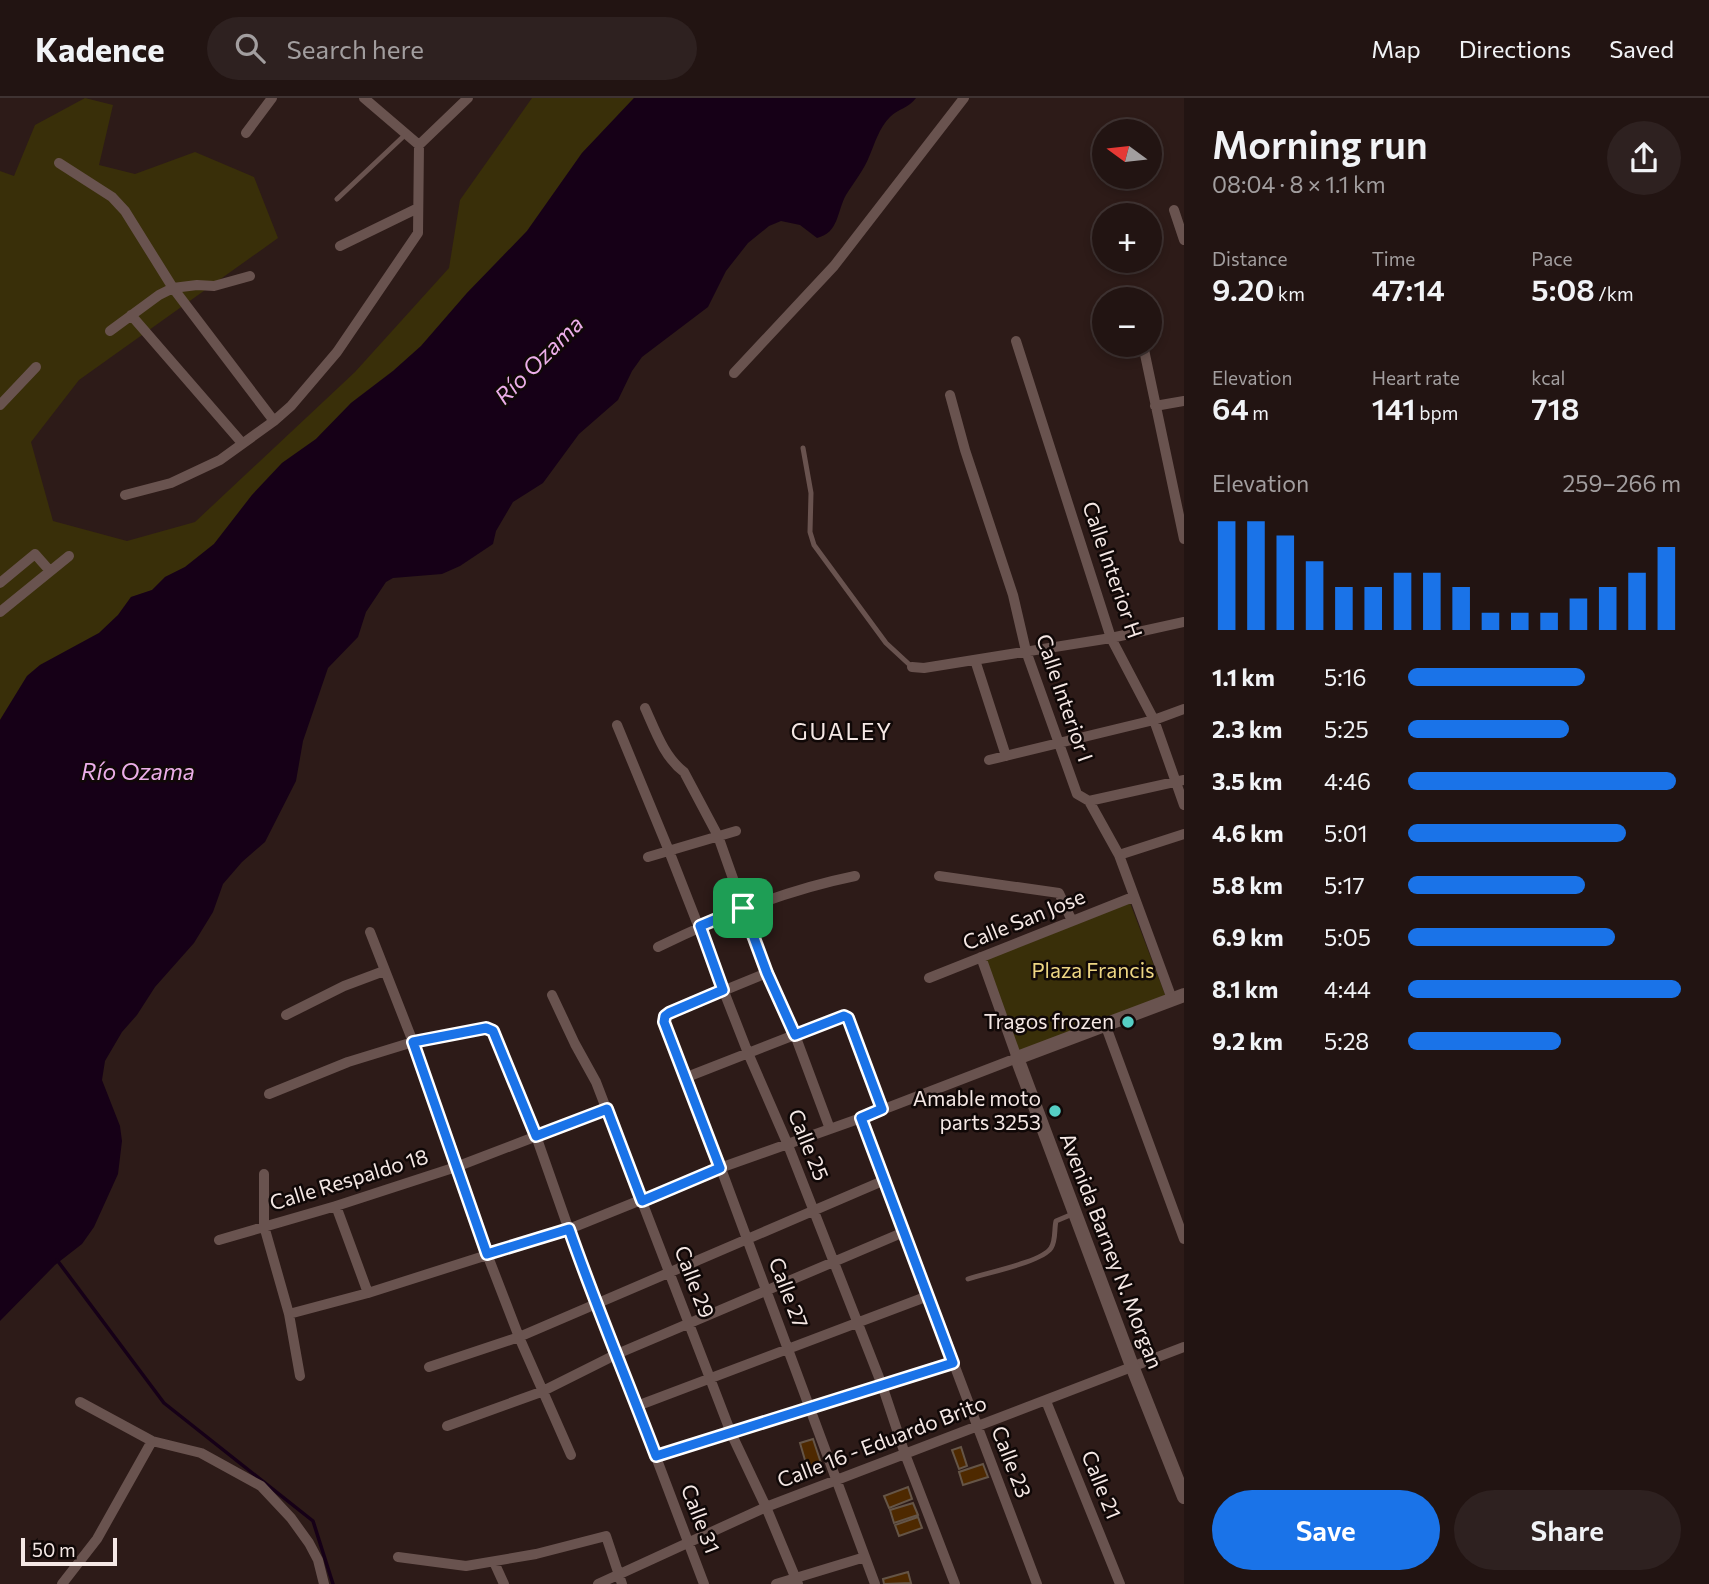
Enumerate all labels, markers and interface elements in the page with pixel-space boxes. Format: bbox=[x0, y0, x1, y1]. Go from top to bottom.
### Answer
search box bbox=[207, 17, 697, 80]
text: Kadence bbox=[35, 28, 165, 69]
icon: search bbox=[231, 29, 269, 67]
text: Search here bbox=[287, 33, 424, 64]
text: Map bbox=[1371, 34, 1421, 63]
text: Directions bbox=[1459, 34, 1571, 63]
text: Saved bbox=[1609, 34, 1674, 63]
north arrow bbox=[1092, 119, 1162, 189]
map controls bbox=[1092, 119, 1162, 357]
text: Morning run bbox=[1212, 120, 1428, 167]
button: share bbox=[1607, 121, 1681, 195]
text: 08:04 · 8 × 1.1 km bbox=[1212, 170, 1385, 198]
button: + bbox=[1092, 203, 1162, 273]
text: Distance bbox=[1212, 247, 1288, 270]
text: Time bbox=[1372, 247, 1415, 270]
text: Pace bbox=[1531, 247, 1573, 270]
text: 9.20 bbox=[1212, 270, 1274, 307]
text: 47:14 bbox=[1372, 270, 1445, 307]
text: 5:08 bbox=[1531, 270, 1595, 307]
text: km bbox=[1274, 282, 1305, 305]
text: /km bbox=[1595, 282, 1634, 305]
button: − bbox=[1092, 287, 1162, 357]
water label: Río Ozama bbox=[488, 309, 588, 409]
text: Elevation bbox=[1212, 366, 1292, 389]
text: Heart rate bbox=[1372, 366, 1460, 389]
text: kcal bbox=[1531, 366, 1565, 389]
text: 64 bbox=[1212, 389, 1249, 426]
text: 141 bbox=[1372, 389, 1416, 426]
text: 718 bbox=[1531, 389, 1579, 426]
text: m bbox=[1249, 401, 1269, 424]
text: bpm bbox=[1416, 401, 1458, 424]
text: Elevation bbox=[1212, 469, 1309, 497]
text: 259–266 m bbox=[1562, 469, 1681, 497]
street label: Calle Interior H bbox=[1078, 498, 1149, 641]
street label: Calle Interior I bbox=[1032, 630, 1099, 765]
text: 1.1 km bbox=[1212, 663, 1275, 691]
text: 5:16 bbox=[1324, 663, 1366, 691]
text: 2.3 km bbox=[1212, 715, 1282, 743]
text: 5:25 bbox=[1324, 715, 1369, 743]
district label: GUALEY bbox=[791, 717, 893, 745]
water label: Río Ozama bbox=[81, 757, 195, 785]
text: 3.5 km bbox=[1212, 767, 1282, 795]
text: 4:46 bbox=[1324, 767, 1371, 795]
text: 4.6 km bbox=[1212, 819, 1284, 847]
text: 5:01 bbox=[1324, 819, 1367, 847]
text: 5.8 km bbox=[1212, 871, 1283, 899]
text: 5:17 bbox=[1324, 871, 1365, 899]
pin bbox=[713, 878, 773, 938]
street label: Calle San Jose bbox=[959, 883, 1088, 954]
icon: arrive bbox=[724, 889, 762, 927]
text: 6.9 km bbox=[1212, 923, 1284, 951]
text: 5:05 bbox=[1324, 923, 1371, 951]
park label: Plaza Francis bbox=[1031, 957, 1155, 982]
text: 8.1 km bbox=[1212, 975, 1278, 1003]
text: 4:44 bbox=[1324, 975, 1371, 1003]
place label: Tragos frozen bbox=[984, 1008, 1114, 1033]
marker: Tragos frozen bbox=[1120, 1014, 1136, 1030]
text: 9.2 km bbox=[1212, 1027, 1283, 1055]
text: 5:28 bbox=[1324, 1027, 1369, 1055]
place label: Amable moto parts 3253 bbox=[913, 1085, 1041, 1134]
marker: Amable moto parts 3253 bbox=[1047, 1103, 1063, 1119]
street label: Calle 25 bbox=[784, 1105, 835, 1184]
street label: Avenida Barney N. Morgan bbox=[1056, 1129, 1169, 1372]
street label: Calle Respaldo 18 bbox=[266, 1143, 431, 1215]
street label: Calle 29 bbox=[670, 1242, 721, 1321]
street label: Calle 27 bbox=[765, 1254, 814, 1331]
street label: Calle 16 - Eduardo Brito bbox=[773, 1389, 990, 1492]
street label: Calle 23 bbox=[987, 1422, 1037, 1501]
street label: Calle 21 bbox=[1077, 1446, 1127, 1522]
street label: Calle 31 bbox=[677, 1480, 726, 1557]
button: Save bbox=[1212, 1490, 1440, 1570]
button: Share bbox=[1454, 1490, 1681, 1570]
scale bar bbox=[21, 1535, 117, 1567]
text: 50 m bbox=[32, 1538, 76, 1561]

